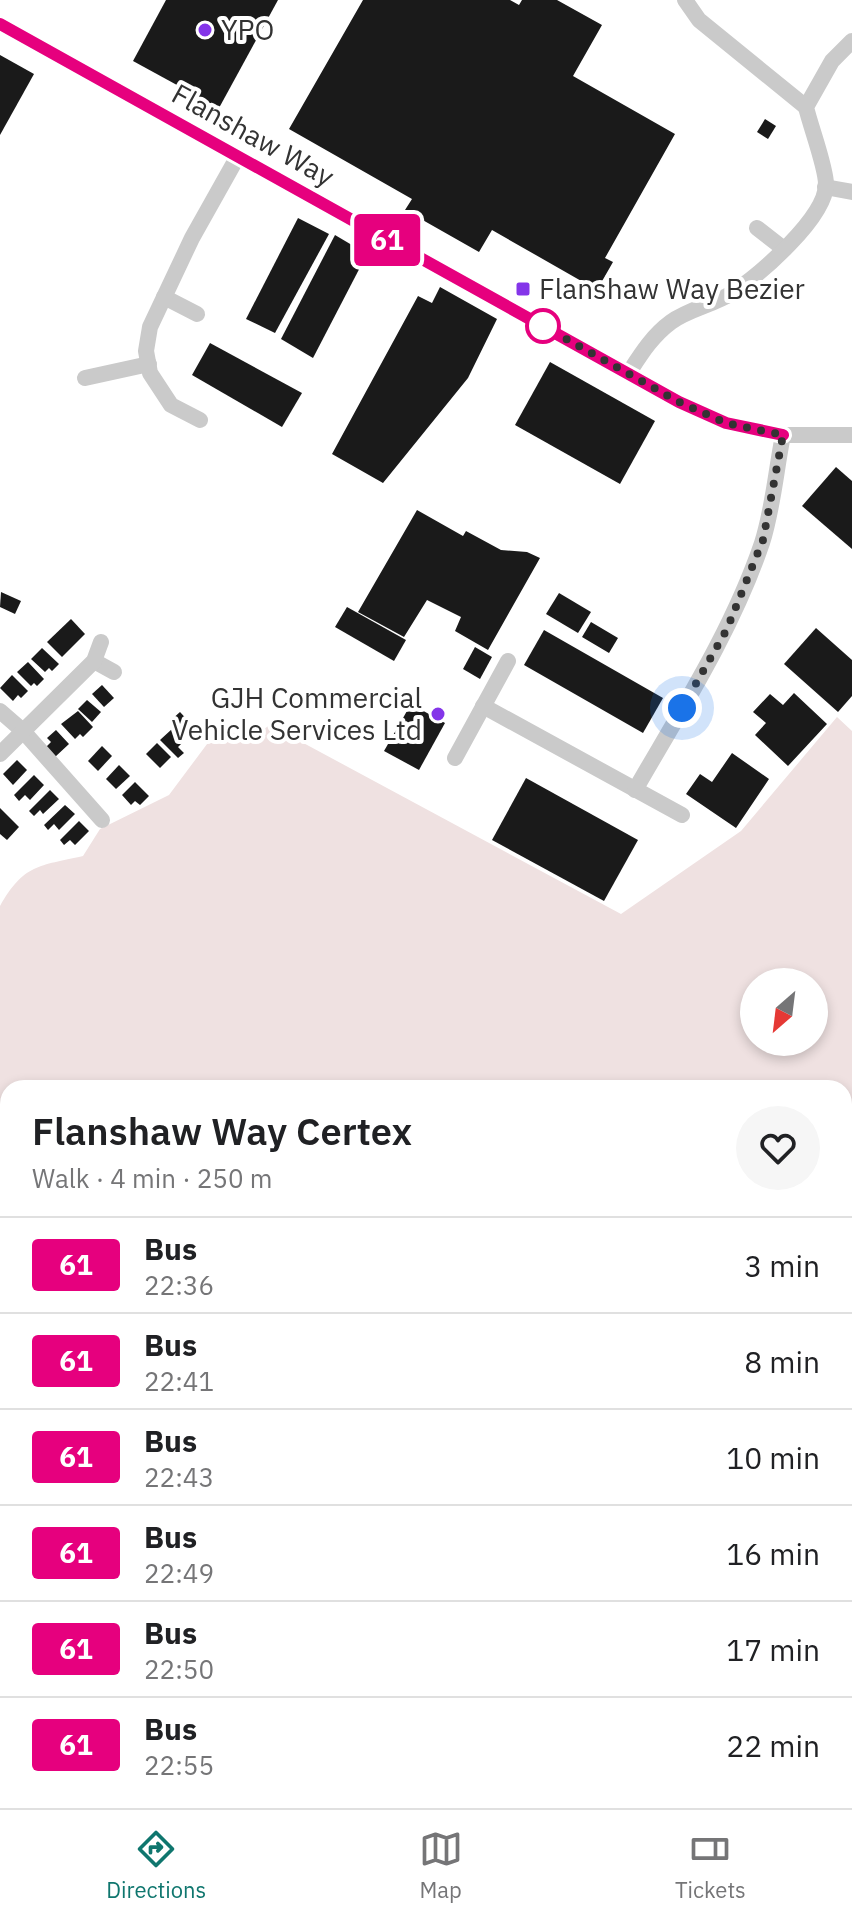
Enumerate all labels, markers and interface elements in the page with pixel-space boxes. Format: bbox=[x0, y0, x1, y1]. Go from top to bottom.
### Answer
place label: YPO bbox=[221, 11, 274, 48]
marker: YPO bbox=[196, 21, 214, 39]
street label: Flanshaw Way bbox=[166, 75, 341, 194]
line badge: 61 bbox=[351, 214, 423, 266]
text: 61 bbox=[370, 221, 404, 258]
place label: Flanshaw Way Bezier bbox=[539, 270, 805, 307]
marker: Flanshaw Way Bezier bbox=[514, 280, 532, 298]
unlabelled marker bbox=[526, 309, 560, 343]
place label: GJH Commercial Vehicle Services Ltd bbox=[172, 679, 422, 748]
your location bbox=[662, 688, 702, 728]
marker: GJH Commercial Vehicle Services Ltd bbox=[429, 705, 447, 723]
north arrow bbox=[740, 968, 828, 1056]
map controls bbox=[740, 968, 828, 1056]
text: Flanshaw Way Certex bbox=[32, 1106, 412, 1155]
button: heart bbox=[736, 1106, 820, 1190]
text: Walk · 4 min · 250 m bbox=[32, 1161, 272, 1195]
text: Bus bbox=[144, 1229, 197, 1268]
text: 61 bbox=[59, 1246, 93, 1283]
text: 3 min bbox=[744, 1246, 820, 1285]
text: 22:36 bbox=[144, 1268, 214, 1302]
text: Bus bbox=[144, 1325, 197, 1364]
text: 61 bbox=[59, 1342, 93, 1379]
text: 8 min bbox=[744, 1342, 820, 1381]
text: 22:41 bbox=[144, 1364, 214, 1398]
text: Bus bbox=[144, 1421, 197, 1460]
text: 61 bbox=[59, 1438, 93, 1475]
text: 10 min bbox=[726, 1438, 820, 1477]
text: 22:43 bbox=[144, 1460, 214, 1494]
text: Bus bbox=[144, 1517, 197, 1556]
text: 61 bbox=[59, 1534, 93, 1571]
text: 16 min bbox=[726, 1534, 820, 1573]
text: 22:49 bbox=[144, 1556, 214, 1590]
text: Bus bbox=[144, 1613, 197, 1652]
text: 61 bbox=[59, 1630, 93, 1667]
text: 17 min bbox=[726, 1630, 820, 1669]
text: 22:50 bbox=[144, 1652, 214, 1686]
text: Bus bbox=[144, 1709, 197, 1748]
text: 61 bbox=[59, 1726, 93, 1763]
text: 22 min bbox=[726, 1726, 820, 1765]
text: 22:55 bbox=[144, 1748, 214, 1782]
tab: Directions bbox=[106, 1827, 206, 1904]
tab: Map bbox=[419, 1827, 463, 1904]
tab: Tickets bbox=[675, 1827, 746, 1904]

